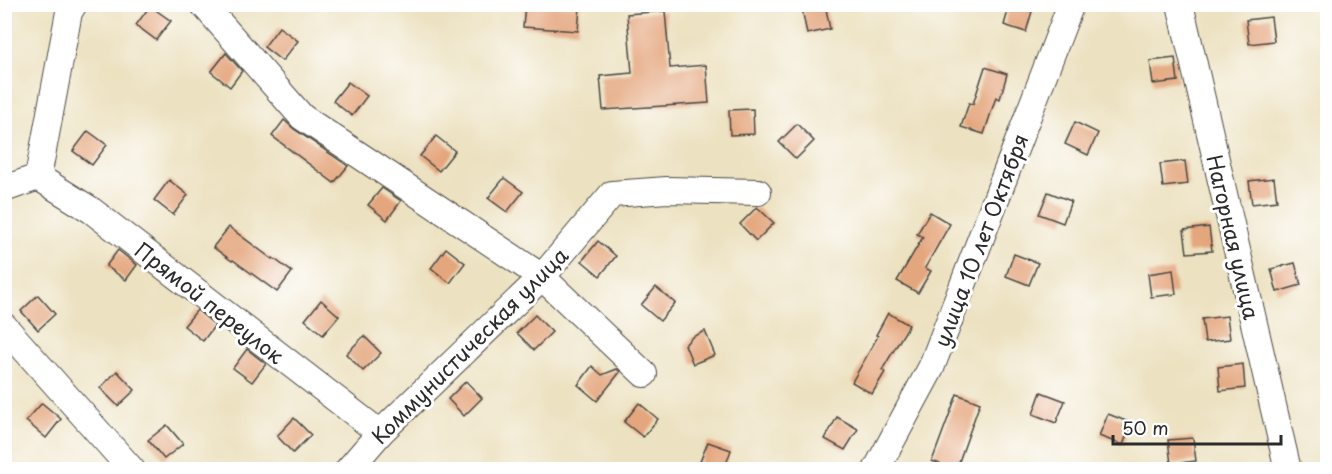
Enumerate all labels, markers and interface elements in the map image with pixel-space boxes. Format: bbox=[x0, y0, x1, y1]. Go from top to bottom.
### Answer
street label: улица 10 лет Октября bbox=[925, 129, 1035, 351]
street label: Нагорная улица bbox=[1199, 151, 1269, 323]
street label: Прямой переулок bbox=[129, 233, 292, 371]
street label: Коммунистическая улица bbox=[363, 239, 575, 451]
scale bar bbox=[1113, 408, 1281, 446]
text: 50 m bbox=[1122, 414, 1169, 441]

